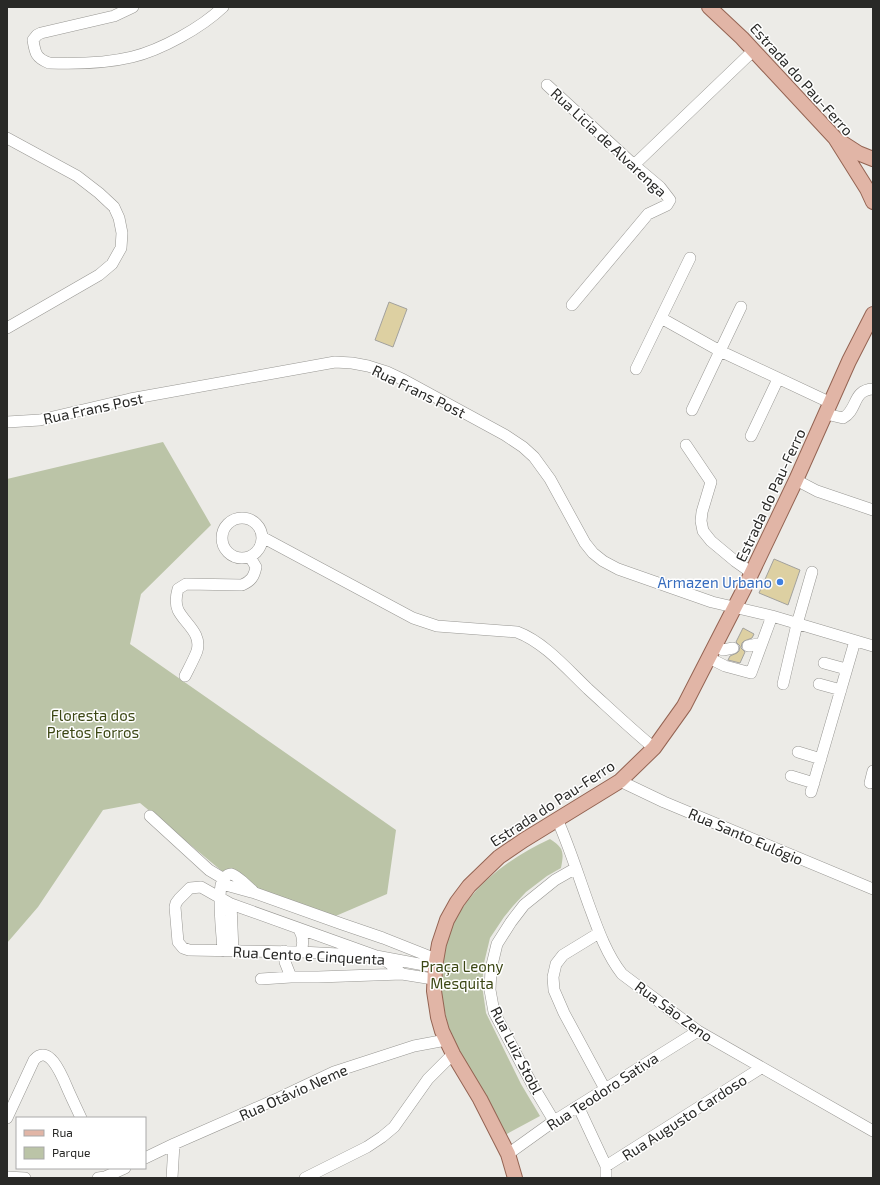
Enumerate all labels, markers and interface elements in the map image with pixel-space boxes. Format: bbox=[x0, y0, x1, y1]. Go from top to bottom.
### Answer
street label: Estrada do Pau-Ferro bbox=[747, 19, 857, 139]
street label: Rua Licia de Alvarenga bbox=[547, 84, 671, 200]
street label: Rua Frans Post bbox=[369, 361, 469, 422]
street label: Rua Frans Post bbox=[41, 389, 145, 427]
street label: Estrada do Pau-Ferro bbox=[731, 425, 809, 565]
place label: Armazen Urbano bbox=[658, 573, 772, 591]
marker: Armazen Urbano bbox=[775, 577, 785, 587]
park label: Floresta dos Pretos Forros bbox=[47, 706, 139, 741]
street label: Estrada do Pau-Ferro bbox=[486, 756, 618, 850]
street label: Rua Santo Eulógio bbox=[686, 804, 806, 868]
street label: Rua Cento e Cinquenta bbox=[232, 942, 386, 968]
park label: Praça Leony Mesquita bbox=[421, 957, 504, 992]
street label: Rua São Zeno bbox=[632, 977, 716, 1045]
street label: Rua Luiz Stobl bbox=[487, 1003, 547, 1097]
street label: Rua Teodoro Sativa bbox=[543, 1048, 661, 1134]
street label: Rua Otávio Neme bbox=[236, 1060, 350, 1124]
street label: Rua Augusto Cardoso bbox=[618, 1070, 750, 1164]
legend bbox=[16, 1117, 146, 1169]
text: Rua bbox=[52, 1125, 73, 1139]
text: Parque bbox=[52, 1145, 90, 1159]

